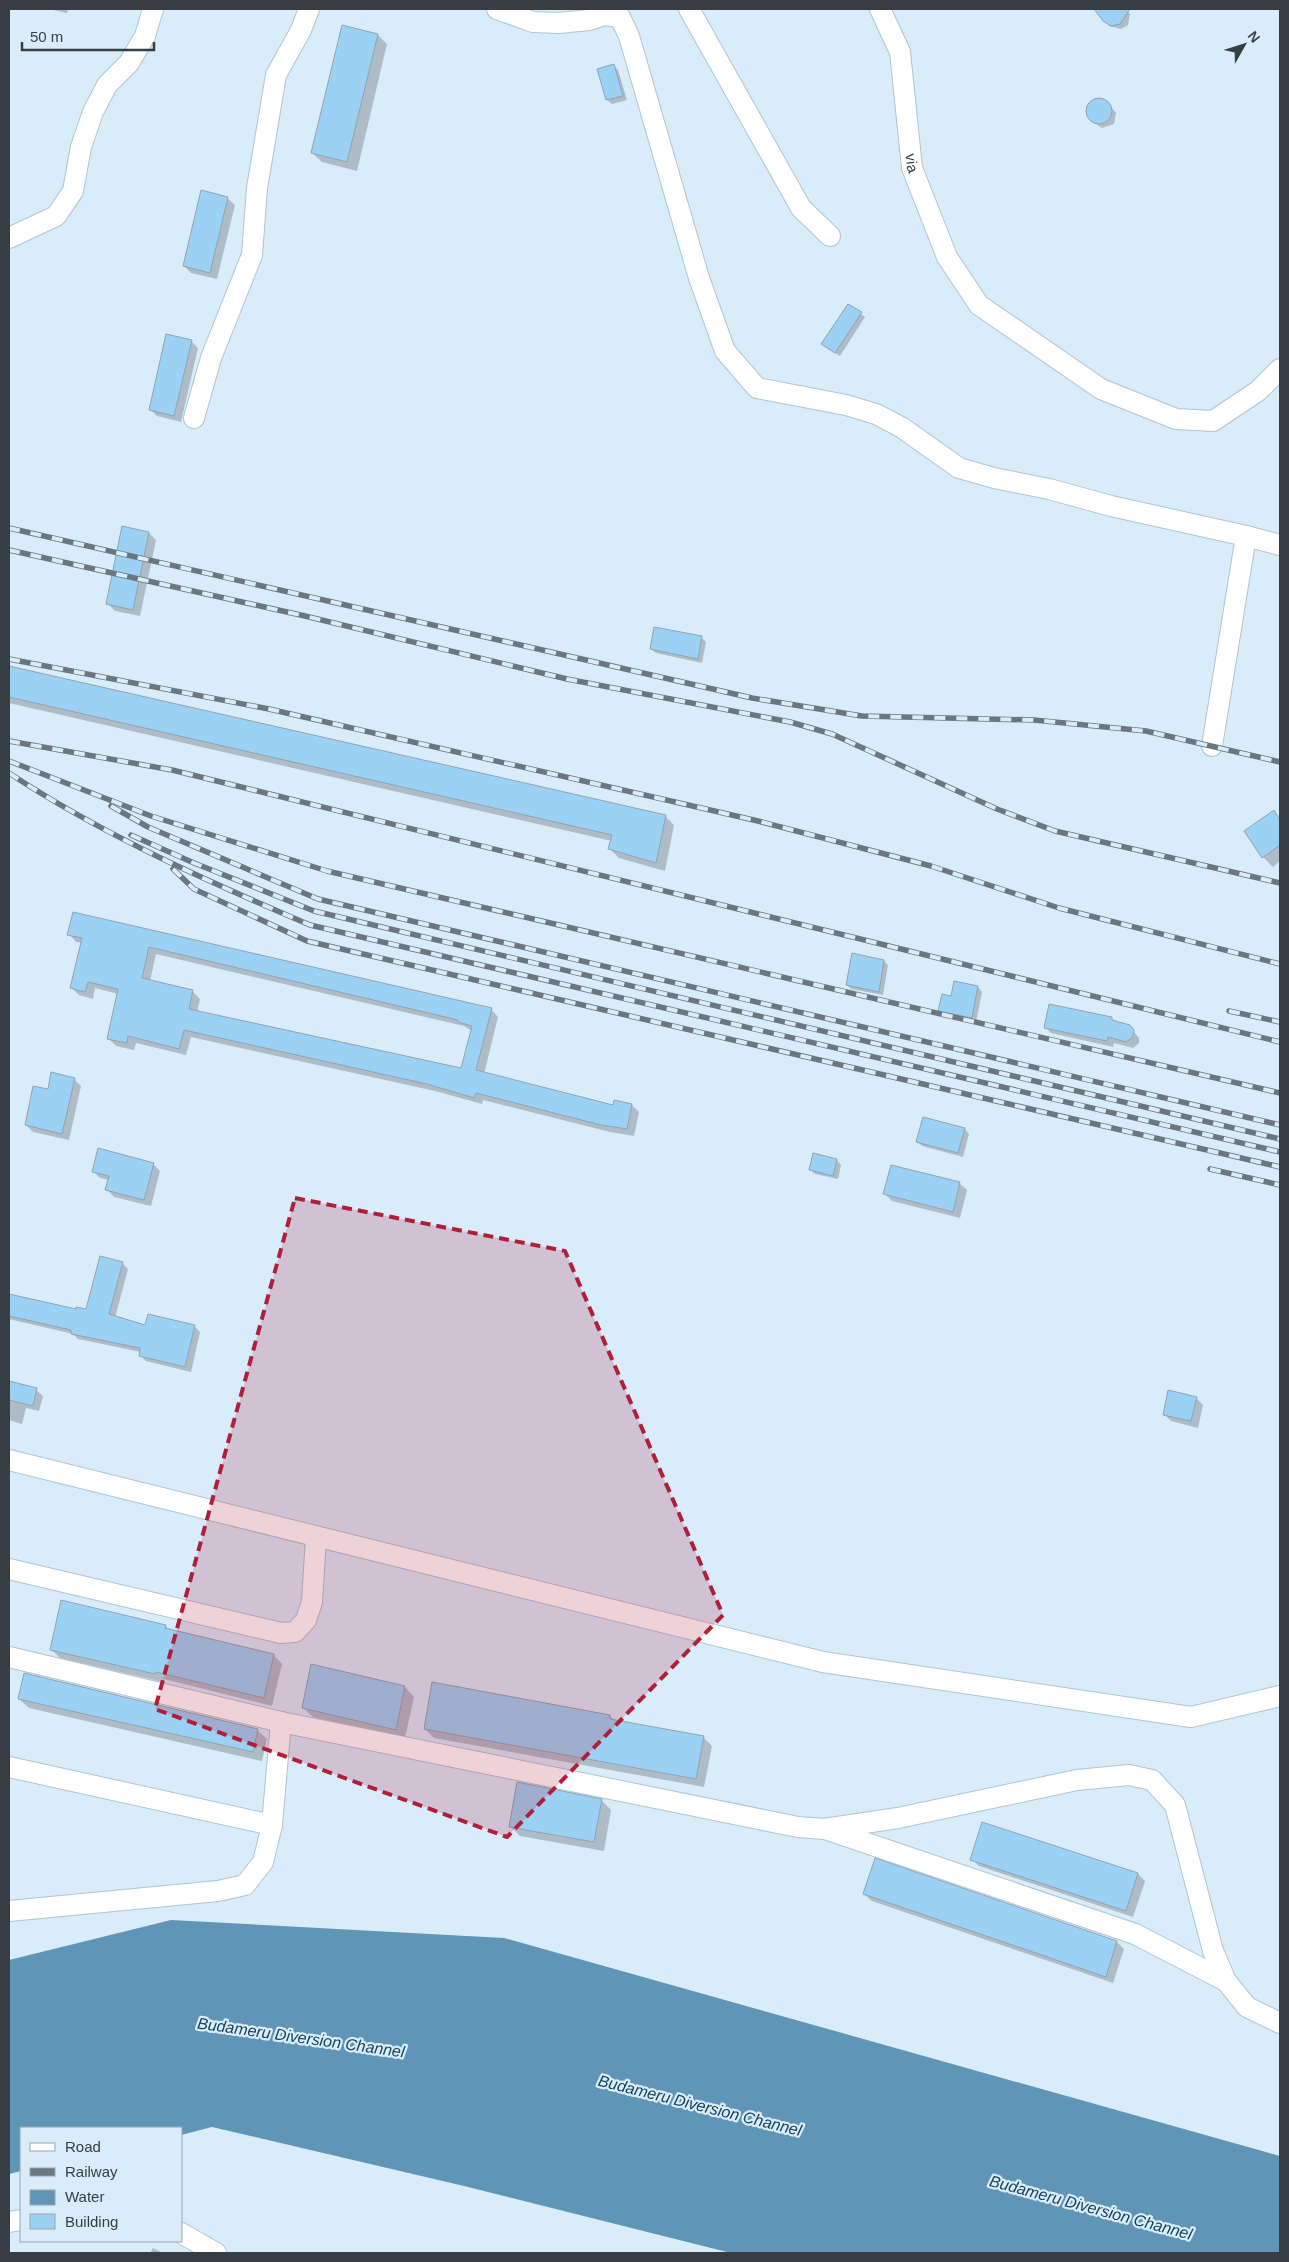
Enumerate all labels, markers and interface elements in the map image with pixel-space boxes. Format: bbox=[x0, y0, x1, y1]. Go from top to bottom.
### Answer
scale bar bbox=[22, 20, 155, 52]
north arrow bbox=[1219, 20, 1269, 70]
text: 50 m bbox=[30, 28, 63, 45]
text: N bbox=[1245, 28, 1264, 46]
street label: via bbox=[903, 153, 922, 176]
water label: Budameru Diversion Channel bbox=[196, 2015, 406, 2061]
water label: Budameru Diversion Channel bbox=[596, 2072, 804, 2139]
legend bbox=[20, 2127, 182, 2242]
text: Road bbox=[65, 2138, 101, 2155]
text: Railway bbox=[65, 2163, 118, 2180]
water label: Budameru Diversion Channel bbox=[988, 2172, 1194, 2243]
text: Water bbox=[65, 2188, 104, 2205]
text: Building bbox=[65, 2213, 118, 2230]

